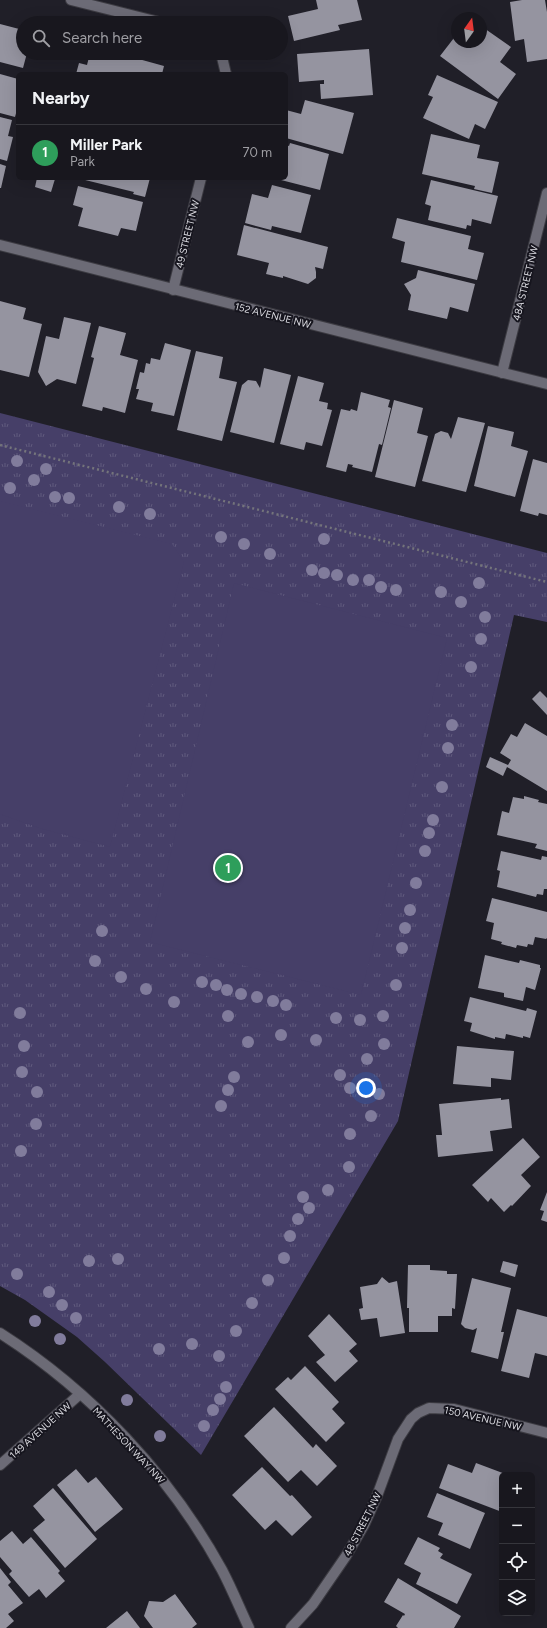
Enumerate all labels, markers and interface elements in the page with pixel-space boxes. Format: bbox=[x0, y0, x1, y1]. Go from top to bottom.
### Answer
north arrow bbox=[451, 12, 487, 48]
search box bbox=[16, 16, 288, 60]
icon: search bbox=[30, 27, 52, 49]
text: Search here bbox=[62, 29, 142, 47]
text: Nearby bbox=[32, 88, 90, 108]
text: Miller Park bbox=[70, 136, 142, 154]
text: 1 bbox=[42, 145, 48, 160]
text: 70 m bbox=[242, 145, 272, 160]
text: Park bbox=[70, 154, 95, 169]
street label: 49 STREET NW bbox=[173, 198, 202, 269]
street label: 48A STREET NW bbox=[510, 244, 541, 322]
street label: 152 AVENUE NW bbox=[234, 300, 313, 331]
pin: 1 bbox=[215, 853, 241, 883]
your location bbox=[356, 1078, 376, 1098]
street label: 149 AVENUE NW bbox=[7, 1399, 74, 1461]
street label: 150 AVENUE NW bbox=[443, 1403, 523, 1434]
street label: MATHESON WAY NW bbox=[90, 1404, 168, 1487]
map controls bbox=[499, 1472, 535, 1616]
button: + bbox=[499, 1472, 535, 1508]
street label: 48 STREET NW bbox=[341, 1490, 384, 1558]
button: − bbox=[499, 1508, 535, 1544]
button: locate bbox=[499, 1544, 535, 1580]
button: layers bbox=[499, 1580, 535, 1616]

